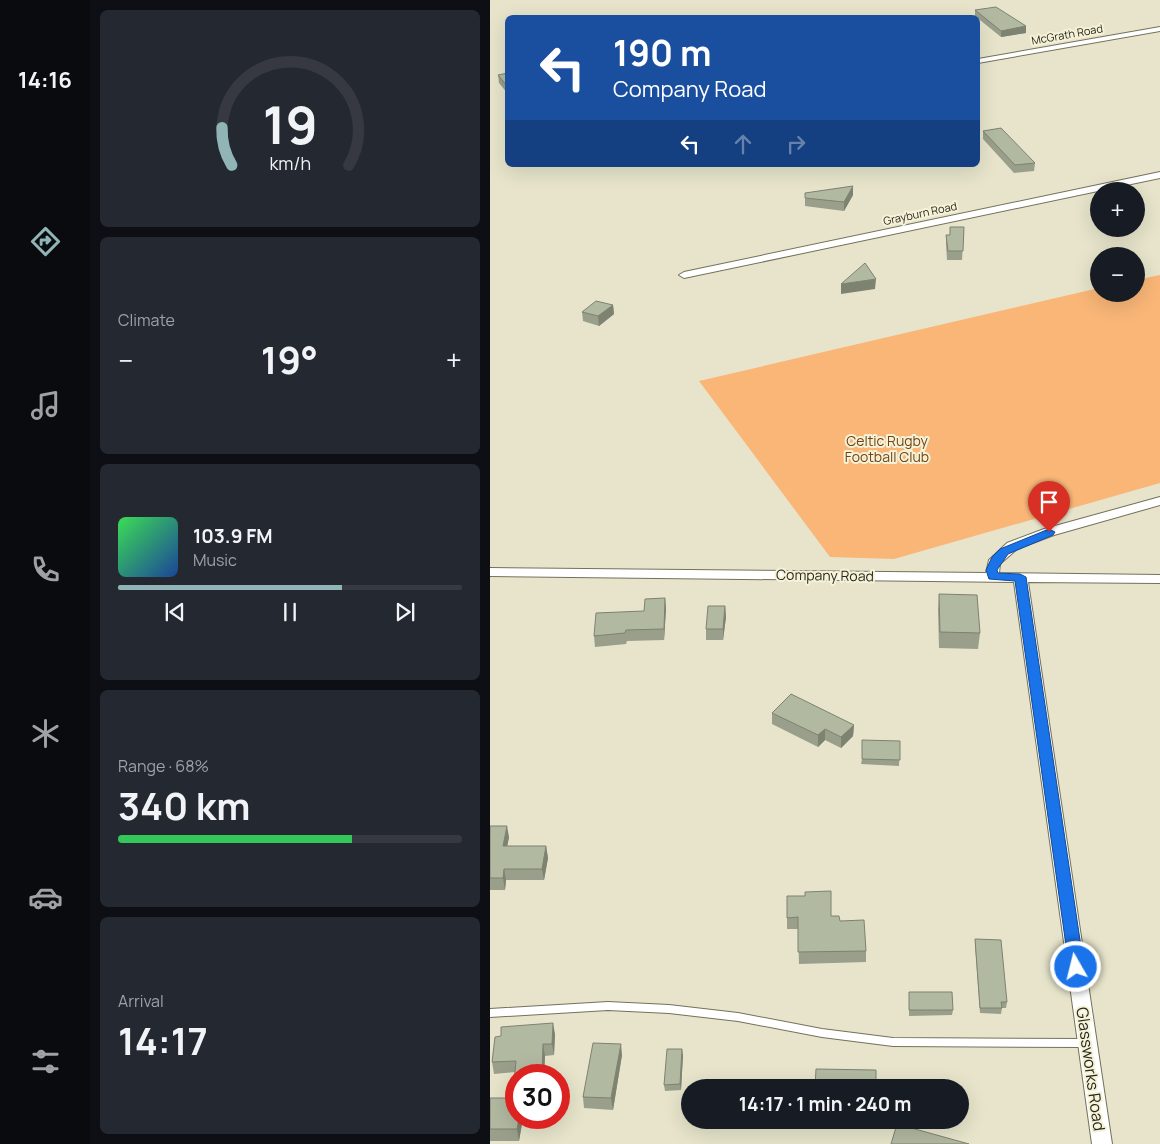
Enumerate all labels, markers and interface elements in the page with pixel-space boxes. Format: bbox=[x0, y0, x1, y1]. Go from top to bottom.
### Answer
street label: McGrath Road bbox=[1030, 20, 1104, 48]
text: 190 m bbox=[613, 29, 712, 77]
icon: left bbox=[530, 35, 595, 100]
text: 14:16 bbox=[18, 65, 72, 95]
text: Company Road bbox=[613, 74, 766, 104]
text: 19 bbox=[262, 89, 318, 160]
icon: left bbox=[676, 130, 704, 158]
icon: ahead bbox=[729, 130, 757, 158]
icon: right bbox=[782, 130, 810, 158]
text: km/h bbox=[269, 151, 311, 175]
map controls bbox=[1090, 182, 1145, 302]
button: + bbox=[1090, 182, 1145, 237]
street label: Grayburn Road bbox=[882, 198, 958, 228]
icon: directions bbox=[28, 224, 63, 259]
button: − bbox=[1090, 247, 1145, 302]
text: Climate bbox=[118, 309, 175, 331]
text: 19° bbox=[261, 333, 318, 385]
text: − bbox=[118, 341, 133, 379]
text: + bbox=[446, 341, 462, 379]
icon: music bbox=[28, 388, 63, 423]
park label: Celtic Rugby Football Club bbox=[845, 431, 929, 466]
pin bbox=[1028, 481, 1070, 532]
icon: arrive bbox=[1035, 488, 1063, 516]
text: 103.9 FM bbox=[193, 523, 272, 549]
text: Music bbox=[193, 549, 237, 571]
icon: phone bbox=[28, 552, 63, 587]
street label: Company Road bbox=[776, 565, 874, 585]
icon: previous bbox=[161, 598, 189, 626]
icon: pause bbox=[276, 598, 304, 626]
icon: next bbox=[391, 598, 419, 626]
icon: climate bbox=[28, 716, 63, 751]
text: Range · 68% bbox=[118, 755, 209, 777]
text: 340 km bbox=[118, 779, 250, 831]
icon: car bbox=[28, 880, 63, 915]
position arrow bbox=[1049, 940, 1101, 992]
text: Arrival bbox=[118, 990, 164, 1012]
street label: Glassworks Road bbox=[1071, 1006, 1111, 1132]
text: 14:17 bbox=[118, 1014, 208, 1066]
icon: filters bbox=[28, 1044, 63, 1079]
speed limit sign: 30 bbox=[505, 1064, 570, 1129]
text: 14:17 · 1 min · 240 m bbox=[739, 1091, 911, 1117]

